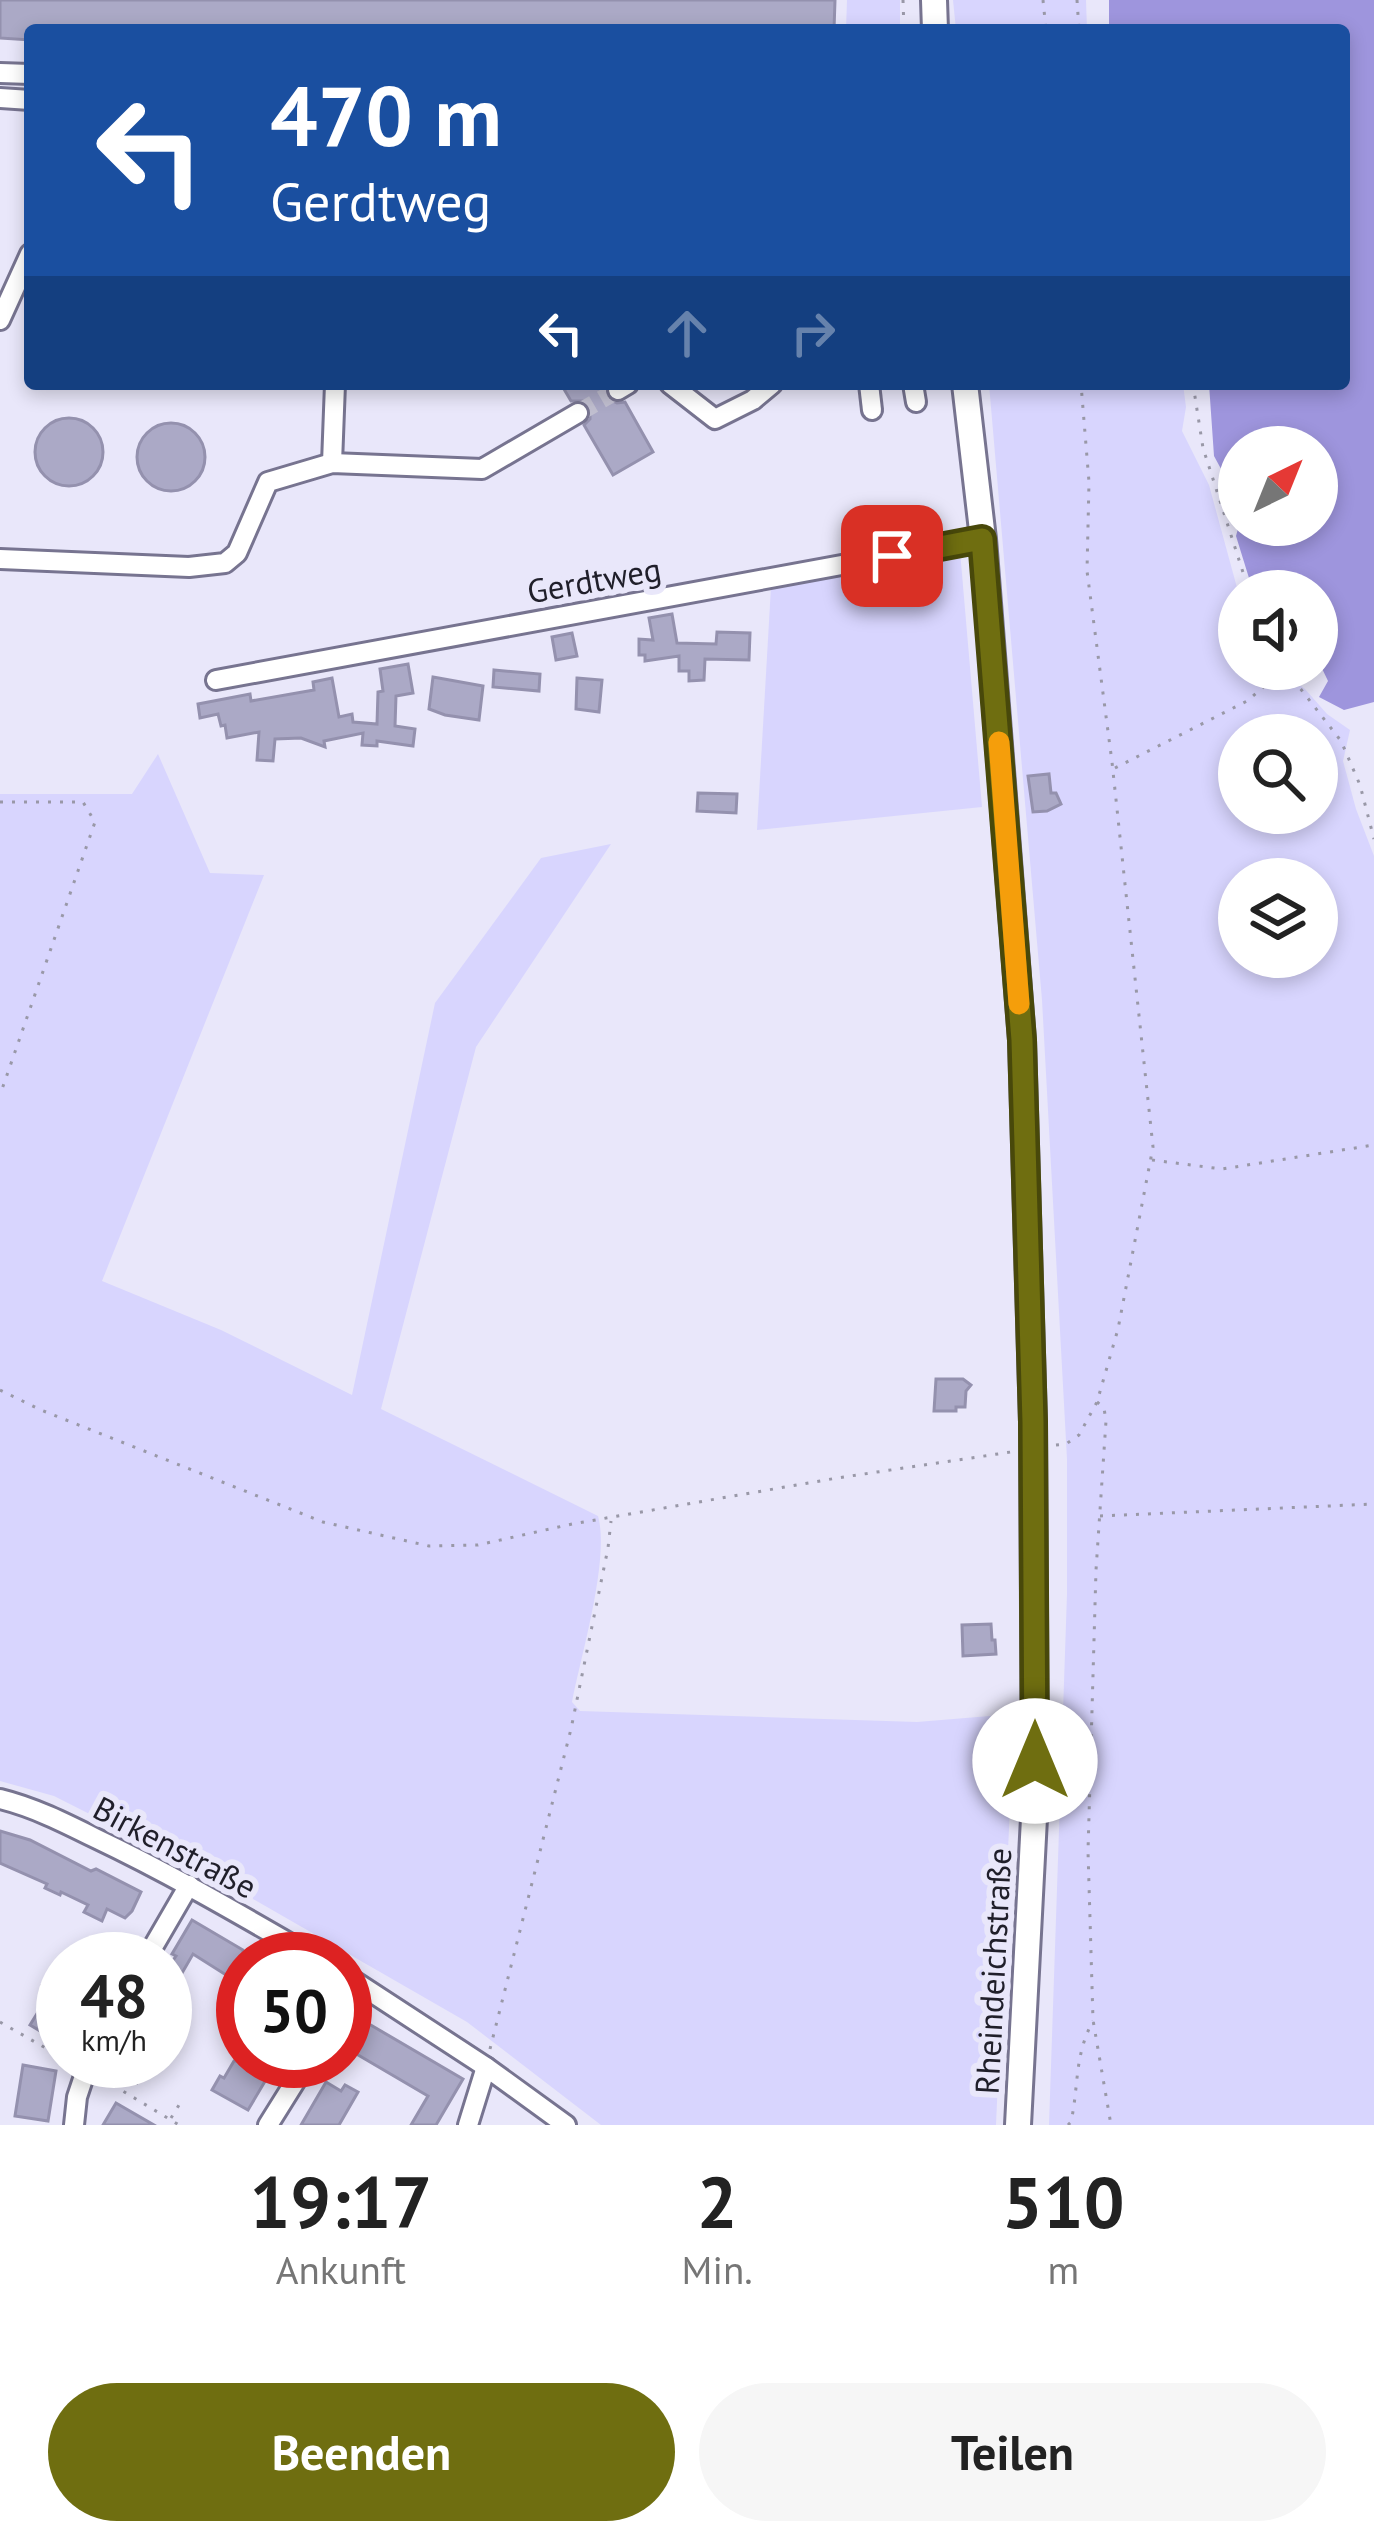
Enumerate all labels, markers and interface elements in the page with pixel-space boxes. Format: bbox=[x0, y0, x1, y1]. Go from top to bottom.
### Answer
text: 470 m bbox=[270, 60, 502, 169]
icon: left bbox=[72, 72, 228, 228]
text: Gerdtweg bbox=[270, 166, 491, 236]
icon: left bbox=[528, 300, 594, 366]
icon: ahead bbox=[654, 300, 720, 366]
icon: right bbox=[780, 300, 846, 366]
north arrow bbox=[1218, 426, 1338, 546]
map controls bbox=[1218, 426, 1338, 978]
pin bbox=[841, 505, 943, 607]
icon: arrive bbox=[859, 523, 925, 589]
street label: Gerdtweg bbox=[524, 547, 664, 612]
button: sound bbox=[1218, 570, 1338, 690]
button: search bbox=[1218, 714, 1338, 834]
button: layers bbox=[1218, 858, 1338, 978]
position arrow bbox=[972, 1698, 1098, 1824]
street label: Birkenstraße bbox=[86, 1786, 264, 1907]
street label: Rheindeichstraße bbox=[965, 1847, 1020, 2095]
speed limit sign: 50 bbox=[216, 1932, 372, 2088]
text: 48 bbox=[80, 1956, 148, 2034]
text: km/h bbox=[81, 2020, 147, 2059]
text: 19:17 bbox=[249, 2155, 432, 2248]
text: 2 bbox=[697, 2155, 737, 2248]
text: 510 bbox=[1002, 2155, 1125, 2248]
text: Ankunft bbox=[276, 2244, 406, 2295]
text: Min. bbox=[682, 2244, 753, 2295]
text: m bbox=[1047, 2244, 1079, 2295]
button: Beenden bbox=[48, 2383, 675, 2521]
button: Teilen bbox=[699, 2383, 1326, 2521]

